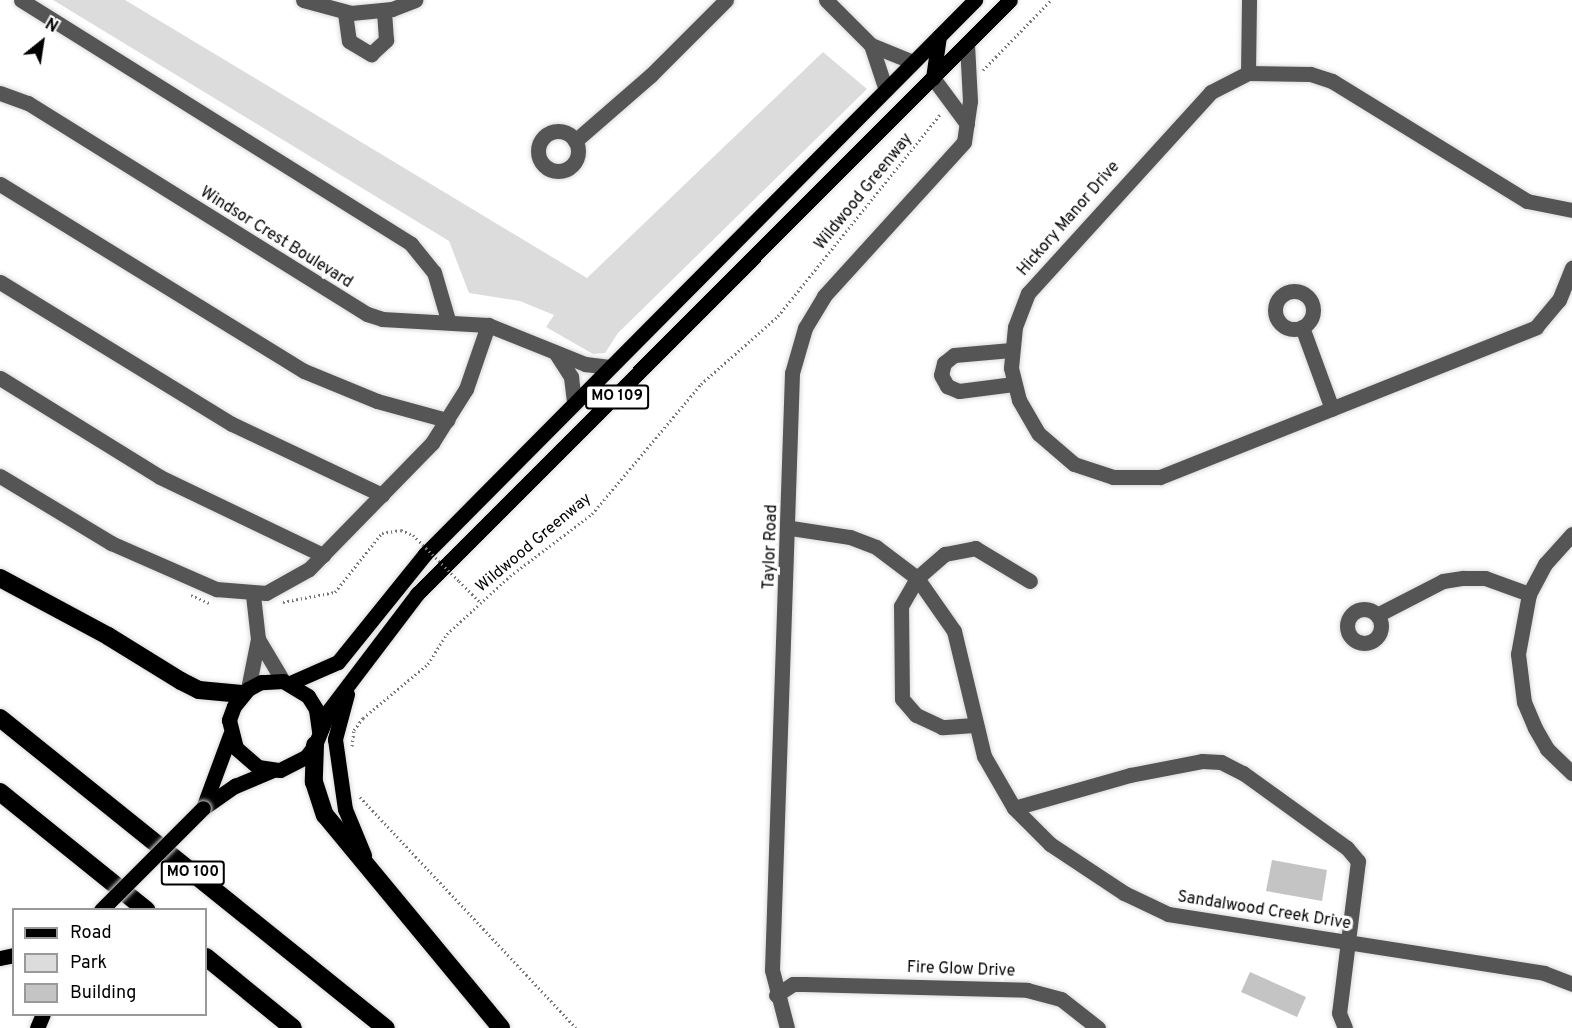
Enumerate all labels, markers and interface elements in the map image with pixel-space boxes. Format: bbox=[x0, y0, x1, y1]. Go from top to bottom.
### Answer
north arrow bbox=[12, 12, 72, 72]
text: N bbox=[41, 15, 61, 38]
street label: Wildwood Greenway bbox=[811, 130, 917, 254]
street label: Hickory Manor Drive bbox=[1014, 158, 1124, 280]
street label: Windsor Crest Boulevard bbox=[196, 183, 356, 293]
road number: MO 109 bbox=[584, 385, 650, 409]
street label: Wildwood Greenway bbox=[472, 489, 596, 597]
street label: Taylor Road bbox=[760, 504, 782, 590]
road number: MO 100 bbox=[160, 861, 226, 885]
street label: Sandalwood Creek Drive bbox=[1176, 888, 1352, 934]
legend bbox=[12, 908, 207, 1016]
text: Road bbox=[70, 922, 112, 945]
text: Park bbox=[70, 952, 107, 975]
street label: Fire Glow Drive bbox=[907, 959, 1015, 981]
text: Building bbox=[70, 982, 136, 1005]

